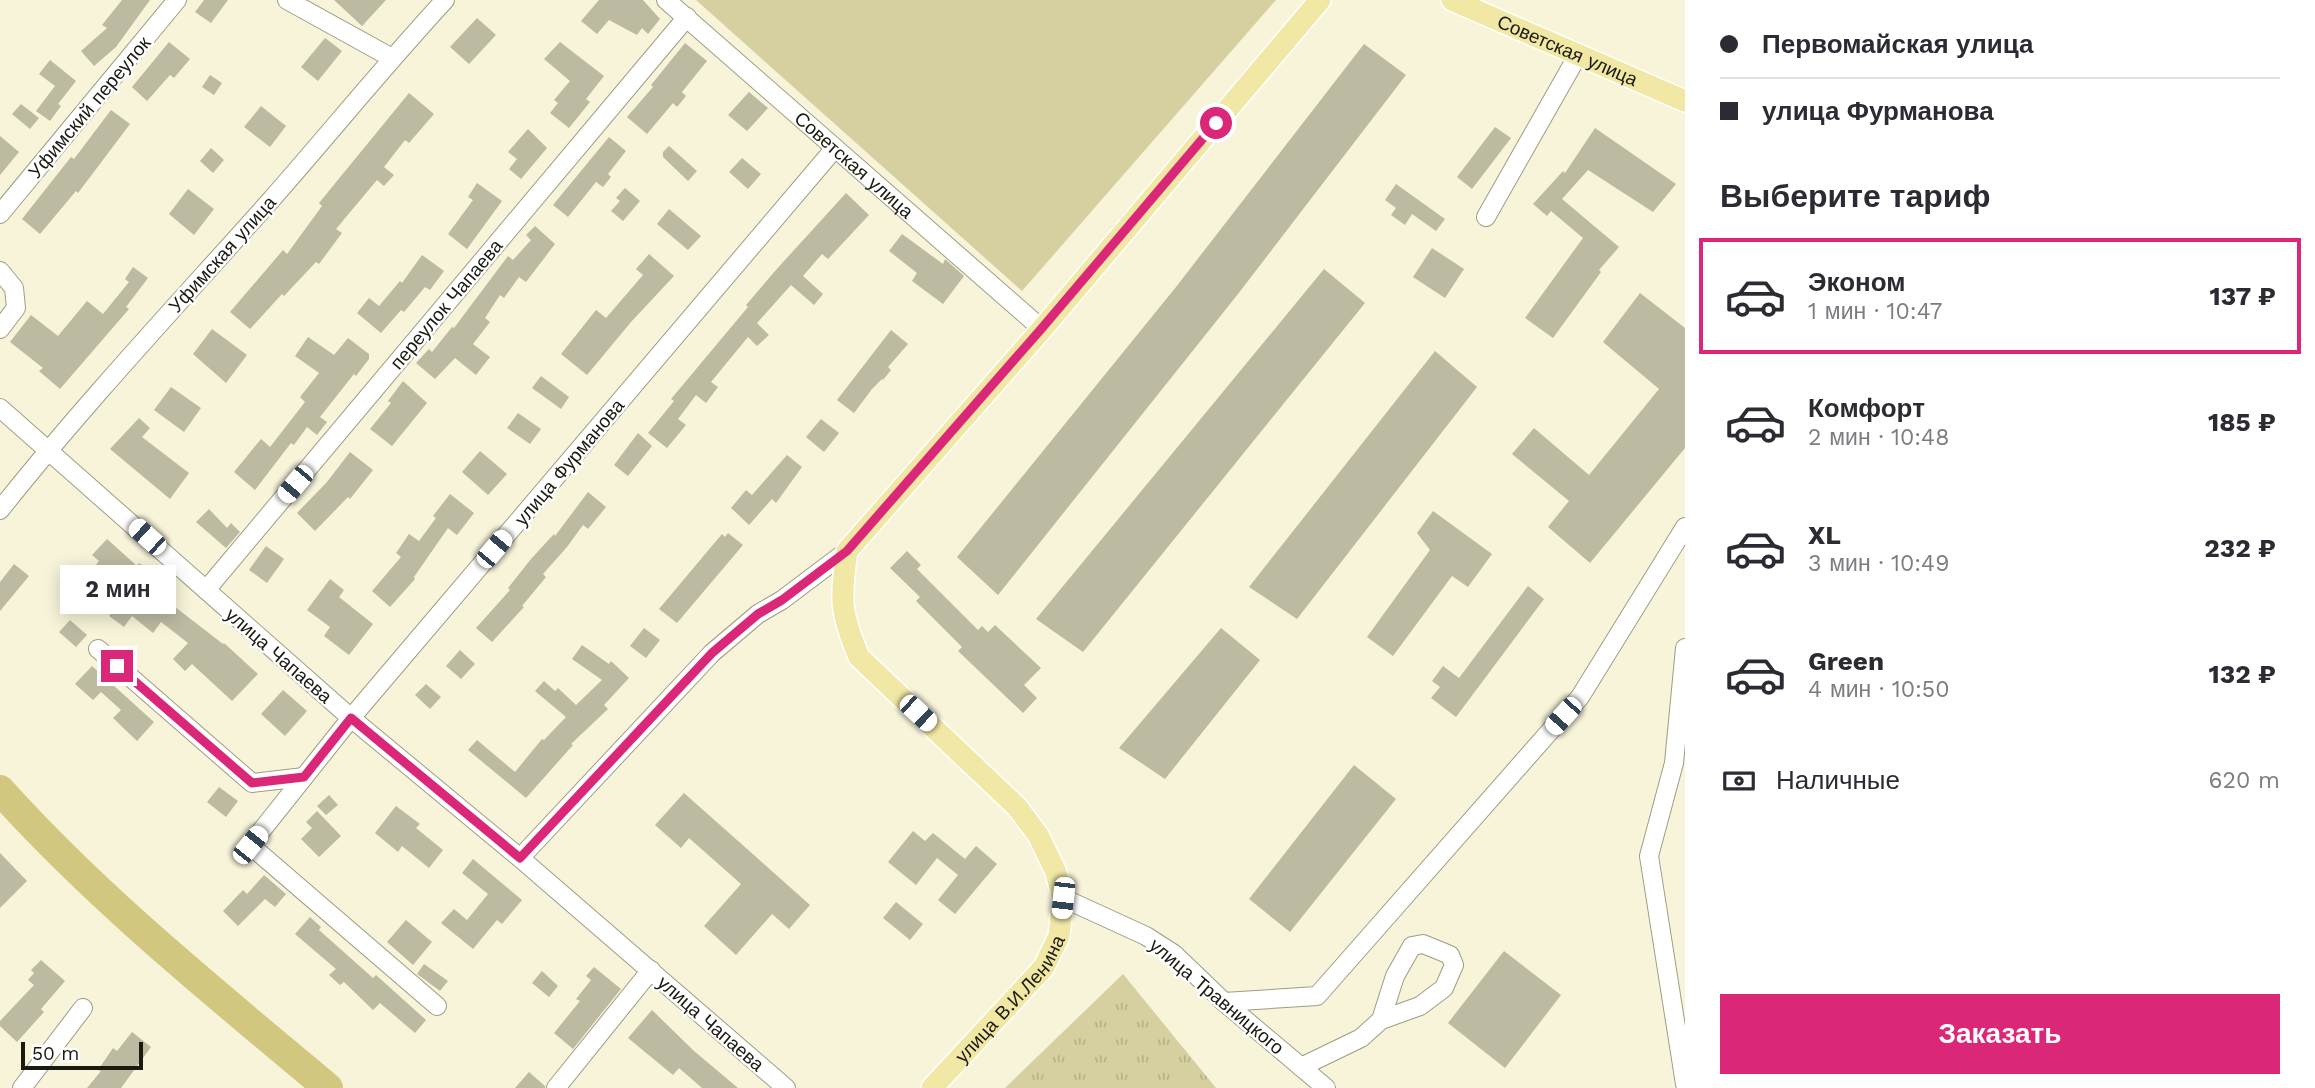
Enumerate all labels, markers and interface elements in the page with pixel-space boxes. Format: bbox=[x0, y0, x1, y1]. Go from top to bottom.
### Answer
street label: Советская улица bbox=[1494, 10, 1641, 91]
text: Первомайская улица bbox=[1762, 29, 2033, 59]
street label: Уфимский переулок bbox=[23, 31, 156, 183]
text: улица Фурманова bbox=[1762, 96, 1994, 126]
street label: Советская улица bbox=[790, 107, 918, 223]
route start bbox=[1200, 107, 1232, 139]
text: Выберите тариф bbox=[1720, 177, 1991, 215]
street label: Уфимская улица bbox=[164, 191, 281, 317]
street label: переулок Чапаева bbox=[385, 234, 508, 374]
icon: car bbox=[1724, 265, 1787, 328]
text: Эконом bbox=[1808, 267, 1906, 297]
text: 137 ₽ bbox=[2210, 281, 2276, 311]
text: 1 мин · 10:47 bbox=[1808, 298, 1943, 325]
icon: car bbox=[1724, 391, 1787, 454]
text: Комфорт bbox=[1808, 393, 1925, 423]
street label: улица Фурманова bbox=[510, 394, 629, 530]
text: 185 ₽ bbox=[2208, 407, 2276, 437]
text: 2 мин · 10:48 bbox=[1808, 424, 1949, 451]
car bbox=[274, 461, 317, 507]
car bbox=[125, 515, 170, 559]
icon: car bbox=[1724, 517, 1787, 580]
text: XL bbox=[1808, 520, 1841, 550]
car bbox=[473, 526, 516, 572]
text: 232 ₽ bbox=[2204, 533, 2276, 563]
text: 3 мин · 10:49 bbox=[1808, 550, 1949, 577]
callout: 2 мин bbox=[59, 564, 175, 614]
text: 2 мин bbox=[85, 576, 151, 603]
street label: улица Чапаева bbox=[221, 603, 337, 708]
icon: car bbox=[1724, 643, 1787, 706]
text: Green bbox=[1808, 646, 1884, 676]
route end bbox=[101, 650, 133, 682]
text: 132 ₽ bbox=[2209, 659, 2276, 689]
text: 4 мин · 10:50 bbox=[1808, 676, 1949, 703]
car bbox=[896, 691, 941, 735]
car bbox=[1542, 693, 1585, 739]
icon: cash bbox=[1720, 762, 1758, 800]
text: Наличные bbox=[1776, 765, 1900, 795]
text: 620 m bbox=[2209, 767, 2280, 794]
car bbox=[229, 822, 272, 868]
car bbox=[1051, 876, 1076, 920]
street label: улица В.И.Ленина bbox=[950, 931, 1070, 1068]
street label: улица Травницкого bbox=[1145, 933, 1289, 1059]
street label: улица Чапаева bbox=[653, 971, 769, 1076]
button: Заказать bbox=[1720, 994, 2280, 1074]
scale bar bbox=[21, 1039, 144, 1071]
text: 50 m bbox=[32, 1042, 79, 1065]

